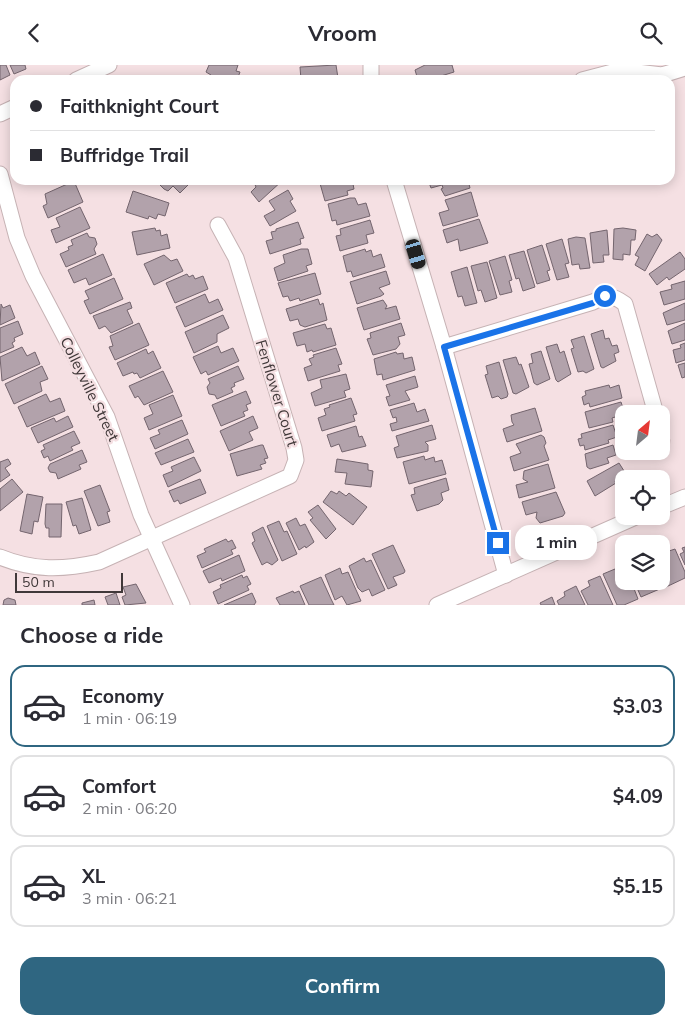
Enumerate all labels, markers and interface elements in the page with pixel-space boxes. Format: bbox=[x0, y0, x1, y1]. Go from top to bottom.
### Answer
icon: back bbox=[20, 19, 48, 47]
text: Vroom bbox=[308, 19, 377, 47]
icon: search bbox=[637, 19, 665, 47]
text: Faithknight Court bbox=[60, 94, 219, 118]
text: Buffridge Trail bbox=[60, 143, 189, 167]
car bbox=[404, 237, 427, 271]
route start bbox=[594, 285, 616, 307]
street label: Colleyville Street bbox=[56, 334, 124, 444]
street label: Fenflower Court bbox=[252, 337, 302, 449]
north arrow bbox=[615, 405, 670, 460]
map controls bbox=[615, 405, 670, 590]
button: locate bbox=[615, 470, 670, 525]
callout: 1 min bbox=[516, 525, 598, 561]
route end bbox=[487, 532, 509, 554]
text: 1 min bbox=[535, 532, 577, 552]
button: layers bbox=[615, 535, 670, 590]
scale bar bbox=[15, 570, 122, 593]
text: 50 m bbox=[22, 573, 55, 591]
text: Choose a ride bbox=[20, 621, 163, 649]
icon: car bbox=[22, 684, 67, 729]
text: Economy bbox=[82, 684, 164, 708]
text: $3.03 bbox=[613, 694, 663, 718]
text: 1 min · 06:19 bbox=[82, 708, 177, 728]
icon: car bbox=[22, 774, 67, 819]
text: Comfort bbox=[82, 774, 156, 798]
text: $4.09 bbox=[613, 784, 663, 808]
text: 2 min · 06:20 bbox=[82, 798, 177, 818]
icon: car bbox=[22, 864, 67, 909]
text: XL bbox=[82, 864, 105, 888]
text: $5.15 bbox=[613, 874, 663, 898]
text: 3 min · 06:21 bbox=[82, 888, 177, 908]
button: Confirm bbox=[20, 957, 665, 1015]

